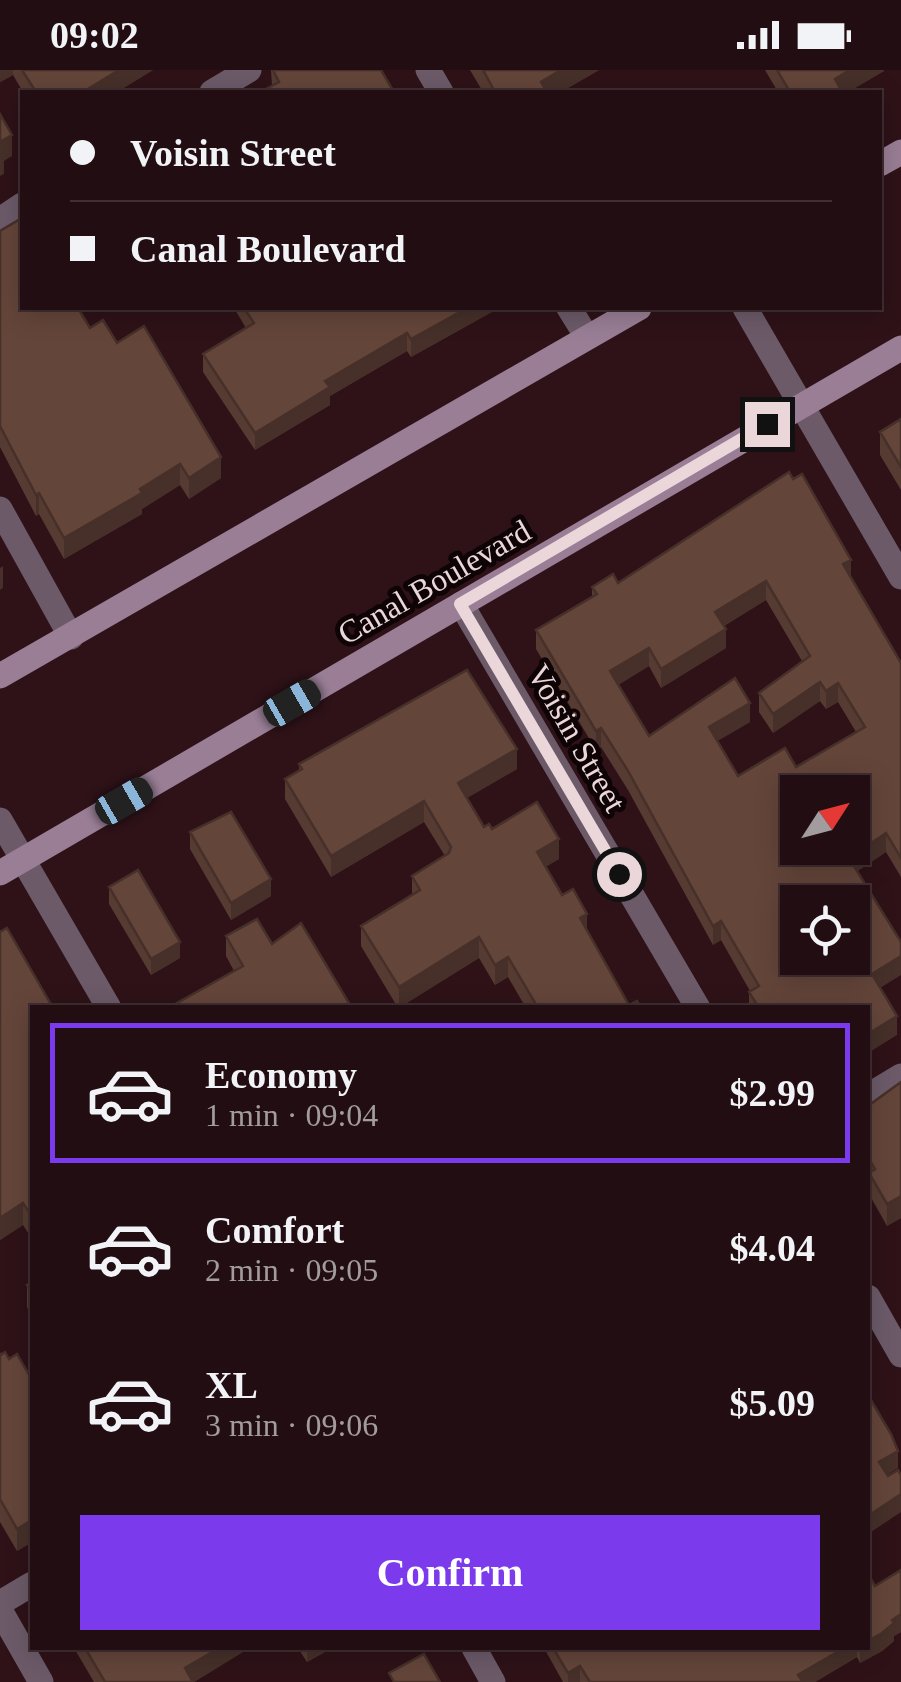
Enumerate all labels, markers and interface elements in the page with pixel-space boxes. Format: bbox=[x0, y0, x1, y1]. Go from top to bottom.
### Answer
text: 09:02 bbox=[50, 14, 139, 56]
text: Voisin Street bbox=[130, 132, 336, 174]
text: Canal Boulevard bbox=[130, 228, 406, 270]
route end bbox=[745, 402, 790, 447]
street label: Canal Boulevard bbox=[331, 512, 537, 652]
street label: Voisin Street bbox=[520, 658, 634, 818]
car bbox=[259, 675, 325, 731]
car bbox=[91, 773, 157, 829]
north arrow bbox=[780, 775, 870, 865]
map controls bbox=[780, 775, 870, 975]
route start bbox=[597, 852, 642, 897]
button: locate bbox=[780, 885, 870, 975]
icon: car bbox=[85, 1048, 175, 1138]
text: Economy bbox=[205, 1054, 357, 1096]
text: $2.99 bbox=[730, 1072, 815, 1114]
text: 1 min · 09:04 bbox=[205, 1097, 378, 1133]
icon: car bbox=[85, 1203, 175, 1293]
text: Comfort bbox=[205, 1209, 344, 1251]
text: $4.04 bbox=[730, 1227, 815, 1269]
text: 2 min · 09:05 bbox=[205, 1252, 378, 1288]
icon: car bbox=[85, 1358, 175, 1448]
text: XL bbox=[205, 1364, 258, 1406]
text: $5.09 bbox=[730, 1382, 815, 1424]
text: 3 min · 09:06 bbox=[205, 1407, 378, 1443]
button: Confirm bbox=[80, 1515, 820, 1630]

